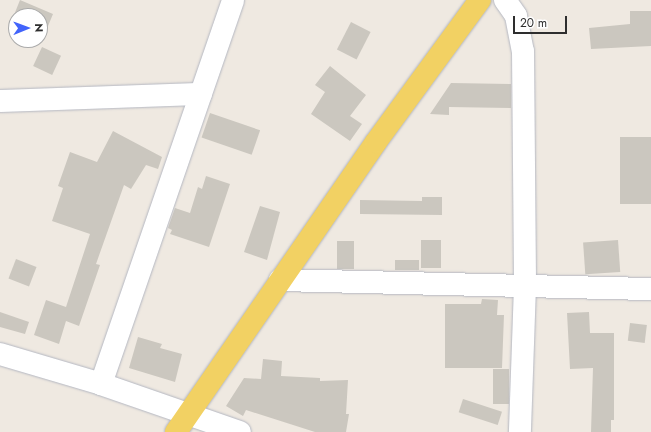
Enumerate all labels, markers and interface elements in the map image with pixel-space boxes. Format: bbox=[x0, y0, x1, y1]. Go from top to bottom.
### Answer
north arrow bbox=[8, 8, 48, 48]
scale bar bbox=[515, 8, 569, 34]
text: 20 m bbox=[520, 14, 547, 32]
text: N bbox=[31, 23, 47, 32]

